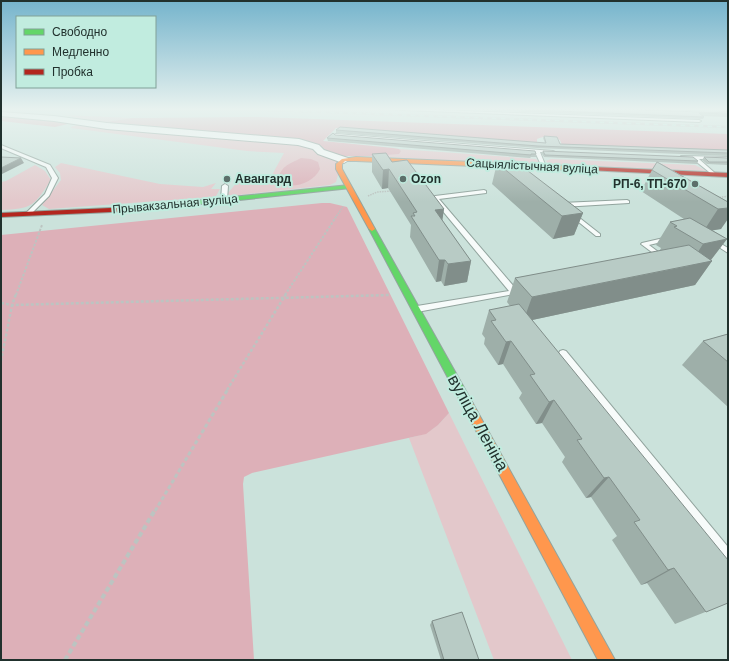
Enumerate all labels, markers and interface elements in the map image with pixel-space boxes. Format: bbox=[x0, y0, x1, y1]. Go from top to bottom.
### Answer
legend bbox=[16, 16, 156, 88]
text: Свободно bbox=[52, 25, 107, 39]
text: Медленно bbox=[52, 45, 109, 59]
text: Пробка bbox=[52, 65, 93, 79]
street label: Сацыялістычная вуліца bbox=[466, 156, 598, 176]
place label: Авангард bbox=[235, 172, 292, 186]
place label: Ozon bbox=[411, 172, 441, 186]
marker: Авангард bbox=[222, 174, 232, 184]
marker: Ozon bbox=[398, 174, 408, 184]
place label: РП-6, ТП-670 bbox=[613, 177, 687, 191]
marker: РП-6, ТП-670 bbox=[690, 179, 700, 189]
street label: Прывакзальная вуліца bbox=[112, 192, 239, 216]
street label: вуліца Леніна bbox=[444, 372, 513, 475]

